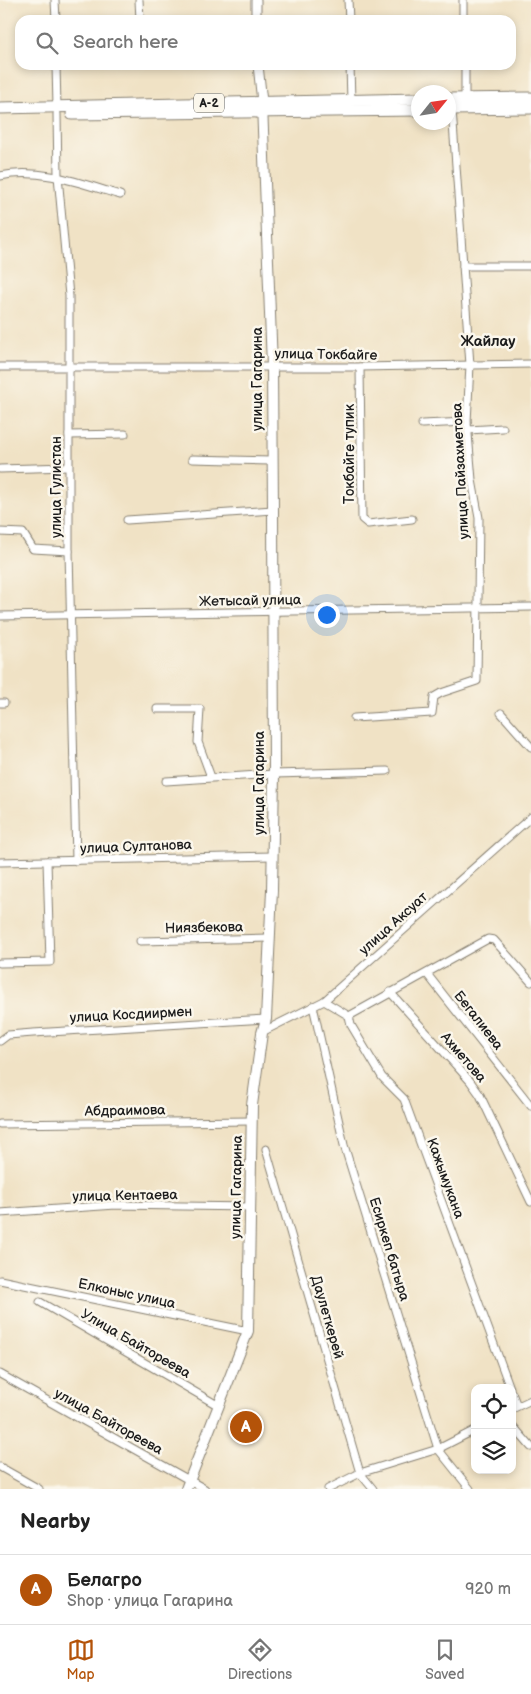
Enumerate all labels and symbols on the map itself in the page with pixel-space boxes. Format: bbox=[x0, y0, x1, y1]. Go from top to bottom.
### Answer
north arrow bbox=[411, 85, 456, 130]
road number: A-2 bbox=[194, 94, 224, 112]
street label: улица Гагарина bbox=[249, 326, 266, 431]
district label: Жайлау bbox=[460, 332, 516, 351]
street label: улица Токбайге bbox=[275, 345, 378, 364]
street label: улица Пайзахметова bbox=[448, 402, 473, 540]
street label: Токбайге тупик bbox=[341, 403, 358, 504]
street label: улица Гулистан bbox=[48, 436, 65, 538]
street label: Жетысай улица bbox=[199, 591, 302, 610]
your location bbox=[314, 602, 340, 628]
street label: улица Гагарина bbox=[251, 730, 268, 835]
street label: улица Султанова bbox=[80, 836, 193, 857]
street label: улица Аксуат bbox=[356, 888, 431, 959]
street label: Ниязбекова bbox=[165, 918, 244, 937]
street label: Бегалиева bbox=[450, 987, 507, 1054]
street label: улица Косдиирмен bbox=[69, 1003, 193, 1026]
street label: Ахметова bbox=[437, 1028, 491, 1086]
street label: Абдраимова bbox=[83, 1101, 166, 1120]
street label: улица Гагарина bbox=[227, 1134, 246, 1239]
street label: Кажымукана bbox=[423, 1136, 468, 1221]
street label: улица Кентаева bbox=[72, 1186, 178, 1205]
street label: Есиркеп батыра bbox=[366, 1195, 414, 1304]
street label: Даулеткерей bbox=[308, 1274, 348, 1361]
street label: Елконыс улица bbox=[77, 1275, 178, 1312]
street label: Улица Байтореева bbox=[78, 1305, 194, 1382]
street label: улица Байтореева bbox=[52, 1385, 166, 1459]
pin: A bbox=[230, 1408, 262, 1446]

